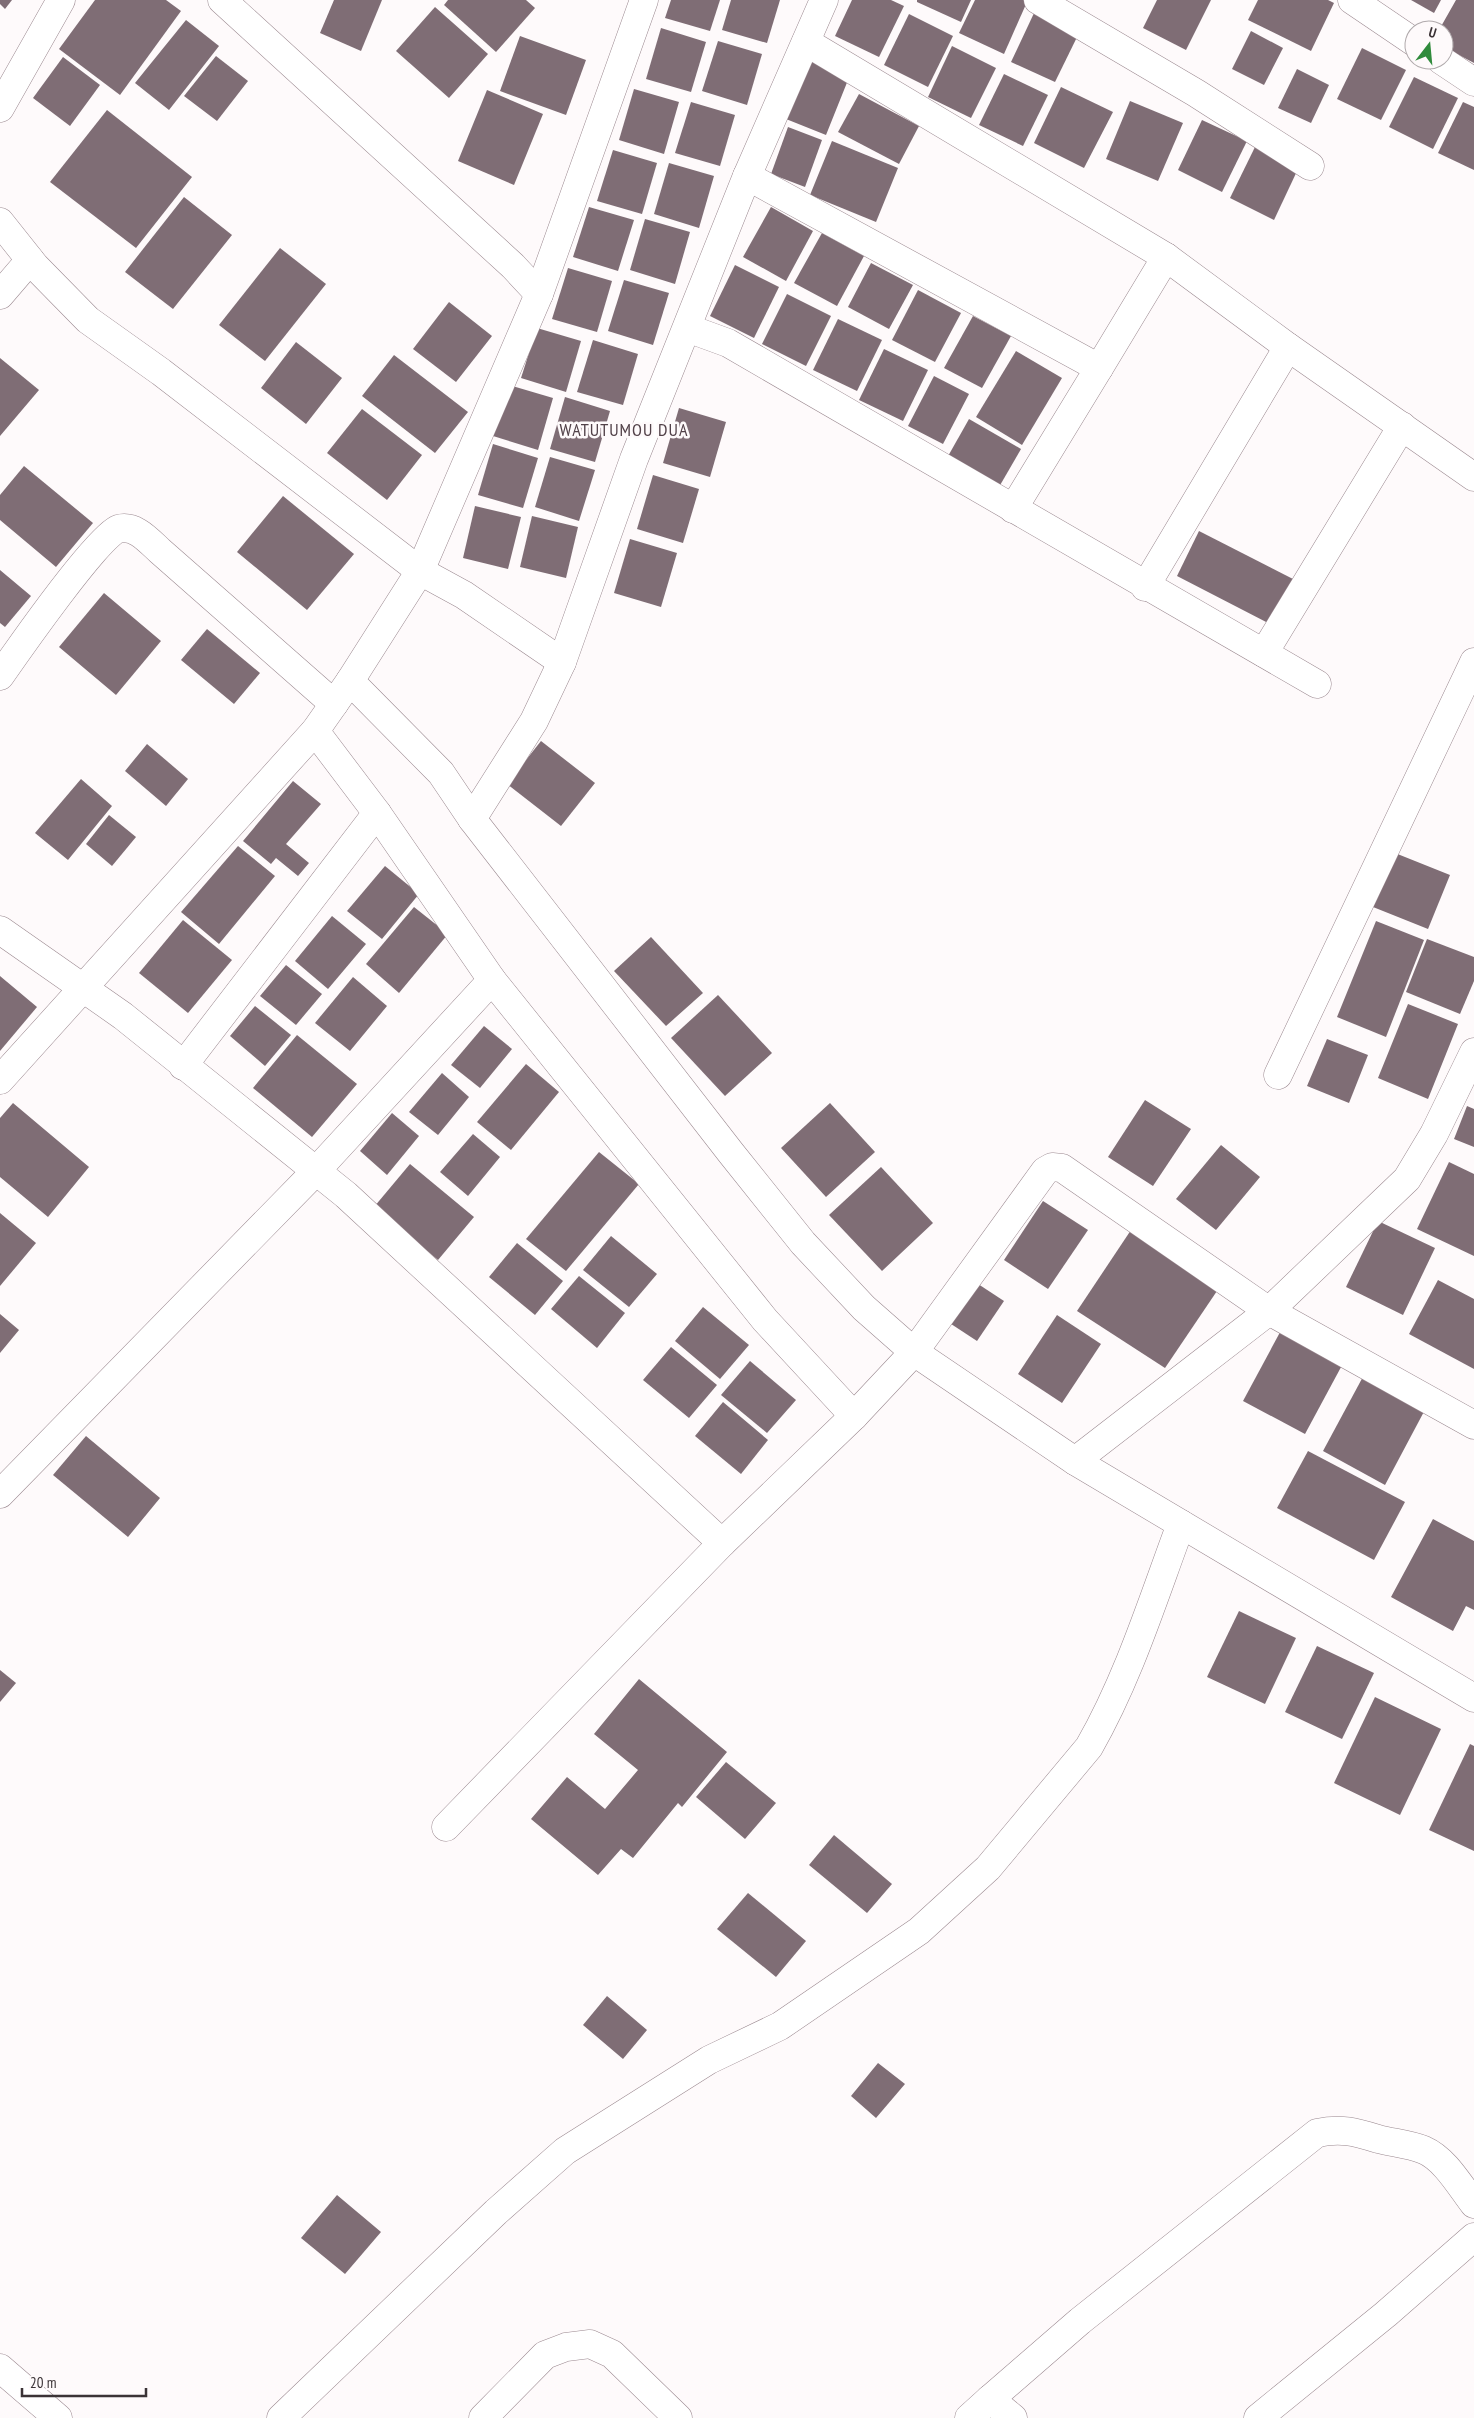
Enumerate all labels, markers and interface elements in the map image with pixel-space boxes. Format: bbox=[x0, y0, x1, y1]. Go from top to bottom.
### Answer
north arrow bbox=[1404, 20, 1454, 70]
text: U bbox=[1427, 23, 1439, 42]
district label: WATUTUMOU DUA bbox=[560, 418, 688, 441]
scale bar bbox=[22, 2366, 146, 2398]
text: 20 m bbox=[30, 2373, 56, 2392]

